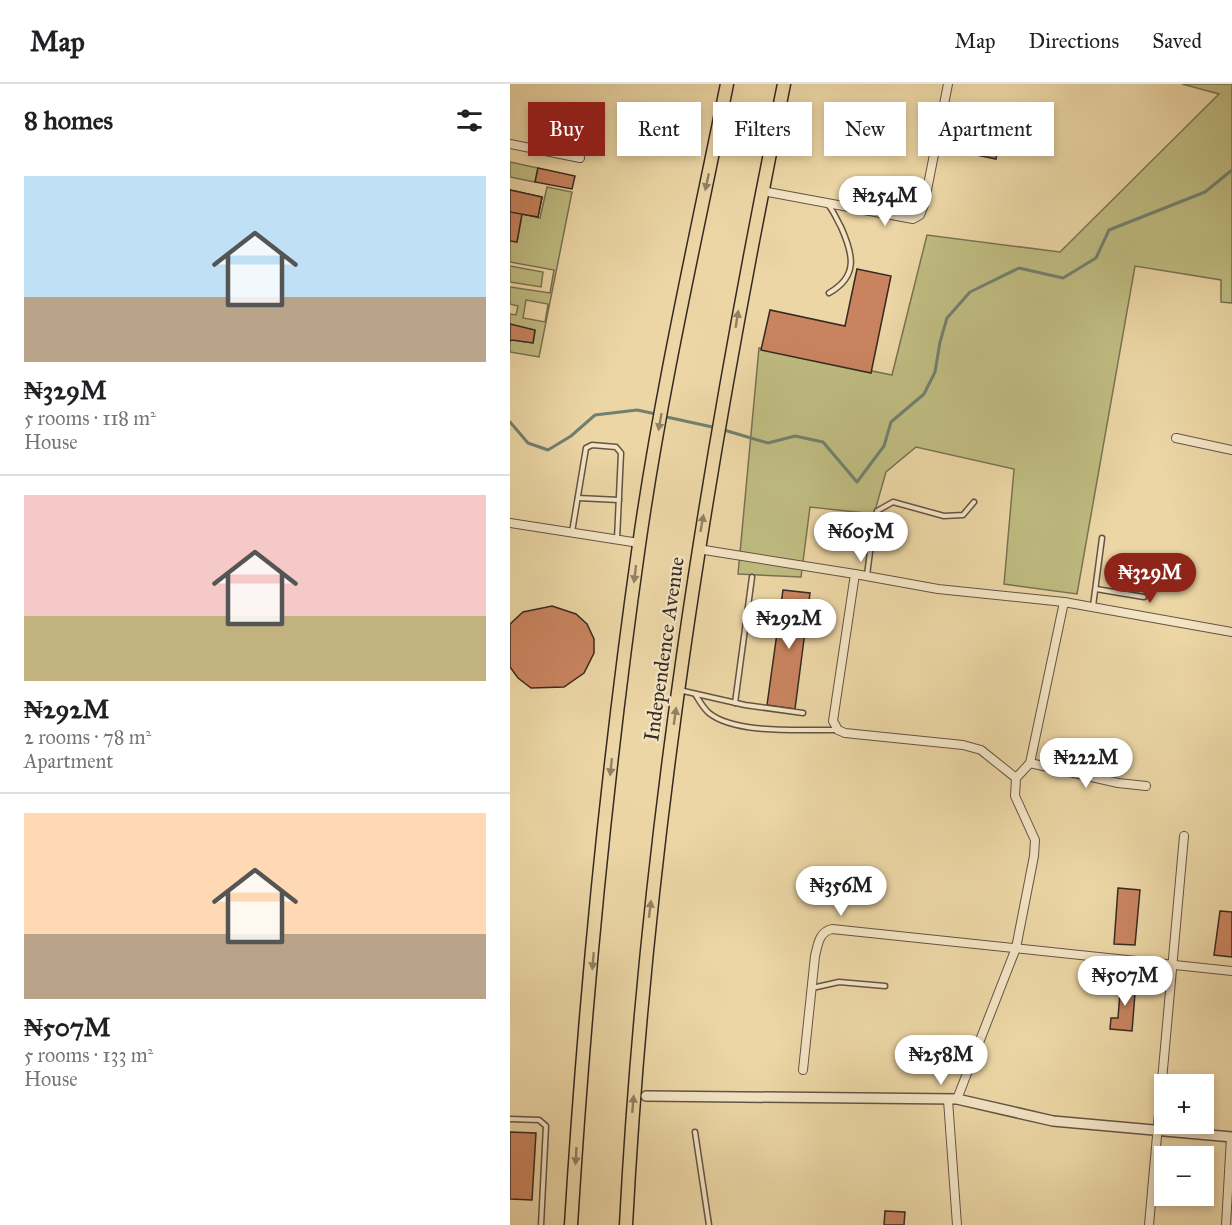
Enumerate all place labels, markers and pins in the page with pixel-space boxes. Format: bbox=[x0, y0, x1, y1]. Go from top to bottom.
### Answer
pin: ₦254M bbox=[843, 176, 927, 227]
pin: ₦605M bbox=[819, 512, 903, 563]
pin: ₦329M bbox=[1108, 553, 1192, 604]
pin: ₦292M bbox=[747, 599, 831, 650]
pin: ₦222M bbox=[1044, 738, 1128, 789]
pin: ₦356M bbox=[799, 866, 883, 917]
pin: ₦507M bbox=[1083, 956, 1167, 1007]
pin: ₦258M bbox=[899, 1035, 983, 1086]

